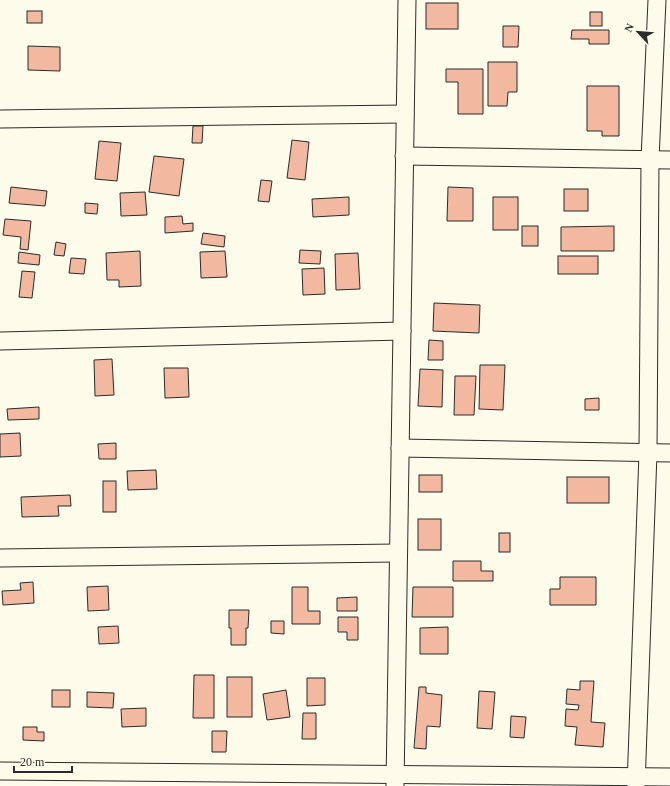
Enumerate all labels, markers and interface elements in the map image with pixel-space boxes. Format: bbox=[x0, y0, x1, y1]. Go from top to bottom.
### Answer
north arrow bbox=[618, 12, 658, 52]
text: N bbox=[622, 21, 636, 34]
scale bar bbox=[14, 748, 72, 774]
text: 20 m bbox=[20, 755, 45, 769]

